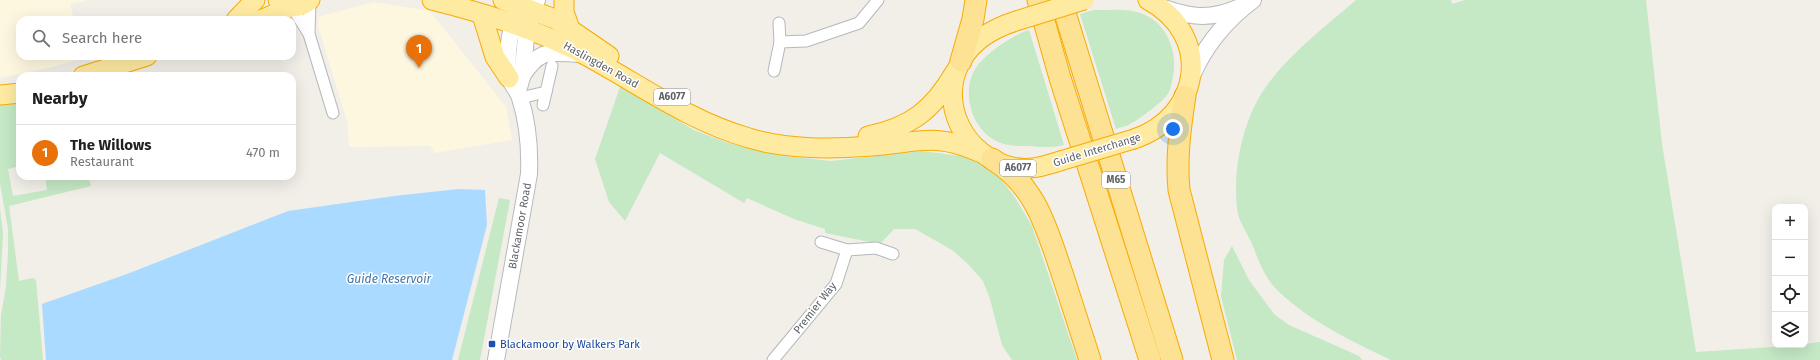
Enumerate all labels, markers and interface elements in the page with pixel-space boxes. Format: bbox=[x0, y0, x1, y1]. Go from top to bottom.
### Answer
search box bbox=[16, 16, 296, 60]
icon: search bbox=[30, 27, 52, 49]
text: Search here bbox=[62, 29, 142, 47]
pin: 1 bbox=[406, 35, 432, 68]
street label: Haslingden Road bbox=[561, 39, 641, 91]
text: Nearby bbox=[32, 88, 87, 109]
road number: A6077 bbox=[654, 89, 690, 105]
your location bbox=[1163, 119, 1183, 139]
street label: Guide Interchange bbox=[1052, 130, 1142, 170]
text: The Willows bbox=[70, 136, 152, 154]
text: 1 bbox=[42, 145, 48, 160]
text: 470 m bbox=[246, 145, 280, 160]
text: Restaurant bbox=[70, 154, 134, 169]
road number: A6077 bbox=[1000, 160, 1036, 176]
road number: M65 bbox=[1102, 172, 1130, 188]
street label: Blackamoor Road bbox=[506, 182, 534, 270]
map controls bbox=[1772, 204, 1808, 348]
button: + bbox=[1772, 204, 1808, 240]
button: − bbox=[1772, 240, 1808, 276]
water label: Guide Reservoir bbox=[347, 272, 432, 286]
button: locate bbox=[1772, 276, 1808, 312]
street label: Premier Way bbox=[791, 279, 839, 336]
button: layers bbox=[1772, 312, 1808, 348]
place label: Blackamoor by Walkers Park bbox=[500, 338, 640, 351]
marker: Blackamoor by Walkers Park bbox=[487, 339, 497, 349]

